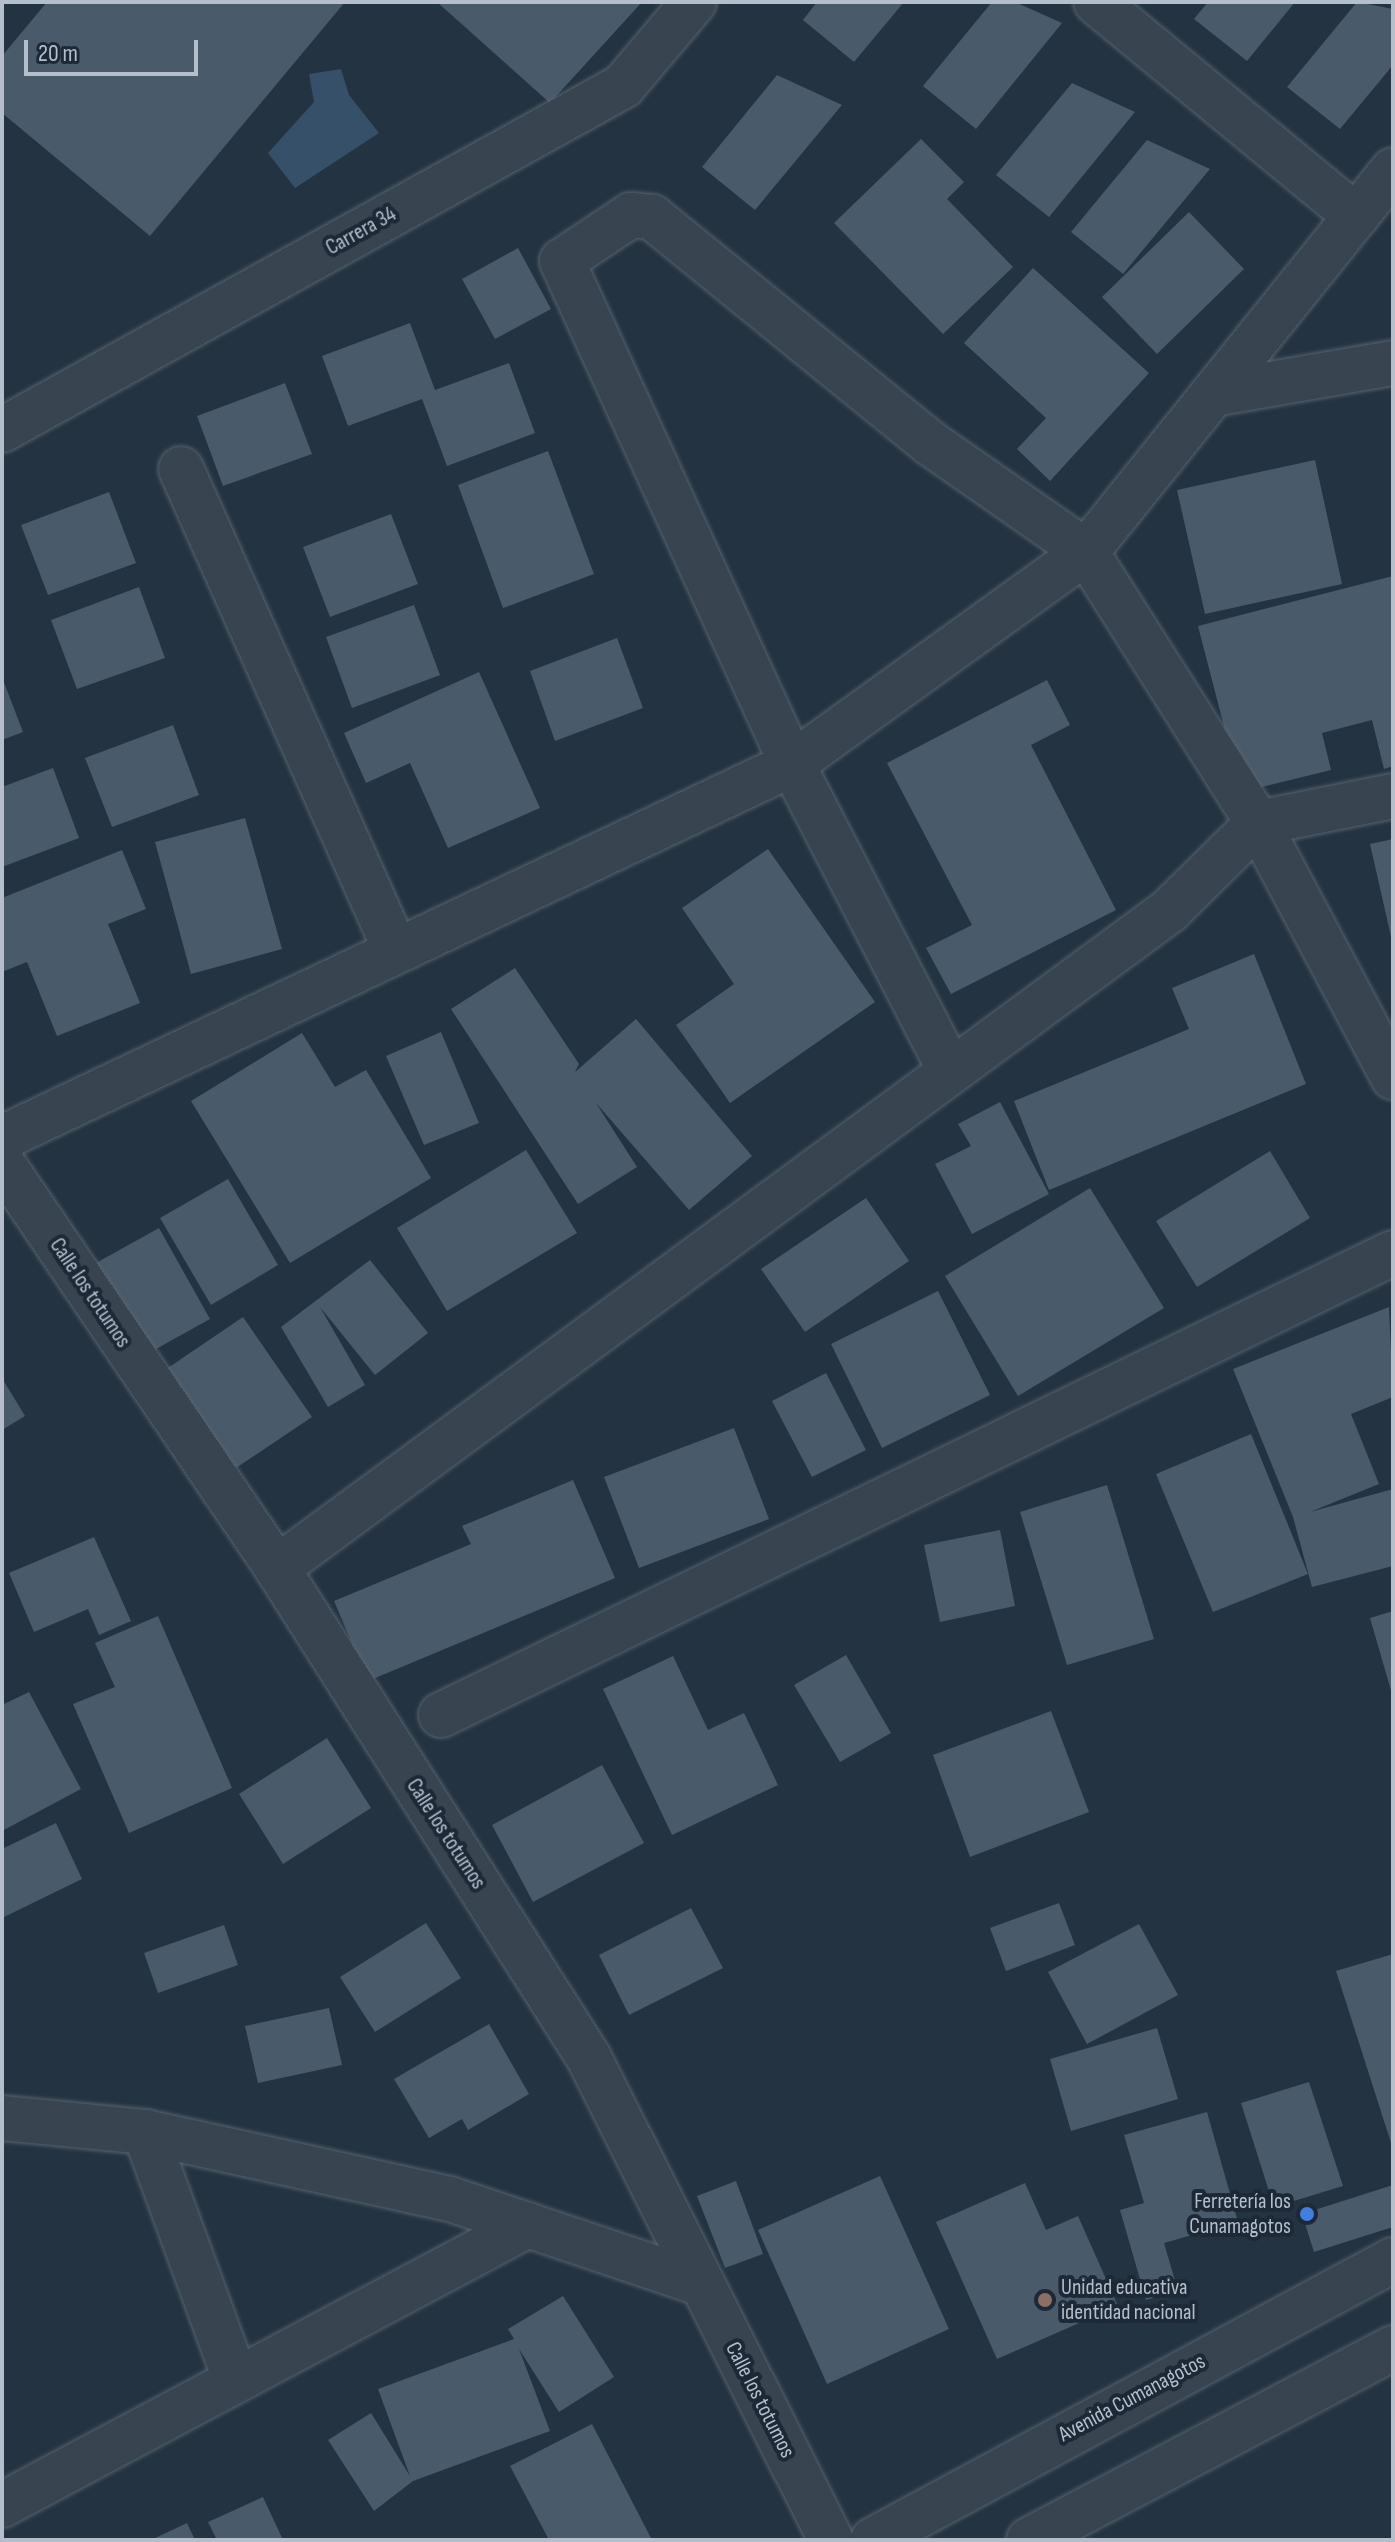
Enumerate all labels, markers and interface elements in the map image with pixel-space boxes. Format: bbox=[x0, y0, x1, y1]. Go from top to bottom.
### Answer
scale bar bbox=[28, 24, 202, 74]
text: 20 m bbox=[38, 39, 78, 68]
street label: Carrera 34 bbox=[321, 201, 401, 261]
street label: Calle los totumos bbox=[44, 1233, 136, 1353]
street label: Calle los totumos bbox=[400, 1774, 492, 1894]
place label: Ferretería los Cunamagotos bbox=[1189, 2188, 1291, 2240]
marker: Ferretería los Cunamagotos bbox=[1298, 2205, 1316, 2223]
place label: Unidad educativa identidad nacional bbox=[1061, 2274, 1196, 2326]
marker: Unidad educativa identidad nacional bbox=[1036, 2291, 1054, 2309]
street label: Calle los totumos bbox=[719, 2338, 801, 2462]
street label: Avenida Cumanagotos bbox=[1054, 2348, 1210, 2448]

